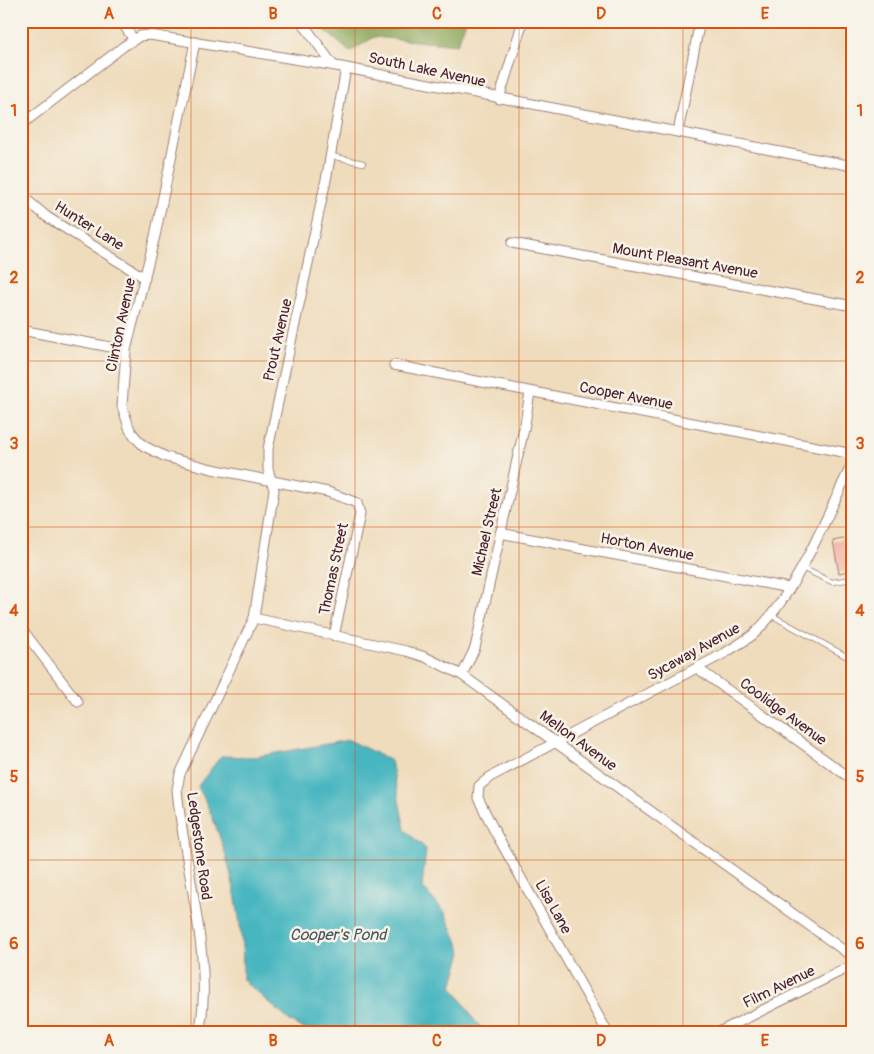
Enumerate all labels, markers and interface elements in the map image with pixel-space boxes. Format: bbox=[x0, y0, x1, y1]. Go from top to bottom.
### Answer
text: A bbox=[104, 4, 115, 24]
text: B bbox=[268, 4, 278, 24]
text: C bbox=[432, 4, 442, 24]
text: D bbox=[596, 4, 606, 24]
text: E bbox=[761, 4, 770, 24]
street label: South Lake Avenue bbox=[367, 48, 488, 92]
text: 1 bbox=[11, 101, 17, 121]
text: 1 bbox=[857, 101, 863, 121]
street label: Hunter Lane bbox=[51, 197, 128, 255]
street label: Mount Pleasant Avenue bbox=[611, 239, 760, 283]
text: 2 bbox=[10, 268, 19, 288]
text: 2 bbox=[856, 268, 865, 288]
street label: Clinton Avenue bbox=[102, 276, 140, 374]
street label: Prout Avenue bbox=[259, 296, 297, 383]
street label: Cooper Avenue bbox=[578, 378, 675, 414]
text: 3 bbox=[10, 434, 19, 454]
text: 3 bbox=[856, 434, 865, 454]
street label: Michael Street bbox=[468, 485, 507, 578]
street label: Thomas Street bbox=[315, 520, 353, 617]
street label: Horton Avenue bbox=[599, 529, 696, 565]
text: 4 bbox=[9, 601, 19, 621]
text: 4 bbox=[855, 601, 865, 621]
street label: Sycaway Avenue bbox=[645, 619, 744, 685]
street label: Coolidge Avenue bbox=[736, 674, 831, 750]
street label: Mellon Avenue bbox=[536, 707, 621, 776]
text: 5 bbox=[10, 767, 19, 787]
text: 5 bbox=[856, 767, 865, 787]
street label: Ledgestone Road bbox=[182, 791, 216, 901]
street label: Lisa Lane bbox=[530, 877, 576, 938]
water label: Cooper's Pond bbox=[290, 925, 388, 945]
text: 6 bbox=[9, 934, 19, 954]
text: 6 bbox=[855, 934, 865, 954]
street label: Film Avenue bbox=[740, 961, 819, 1013]
text: A bbox=[104, 1031, 115, 1051]
text: B bbox=[268, 1031, 278, 1051]
text: C bbox=[432, 1031, 442, 1051]
text: D bbox=[596, 1031, 606, 1051]
text: E bbox=[761, 1031, 770, 1051]

